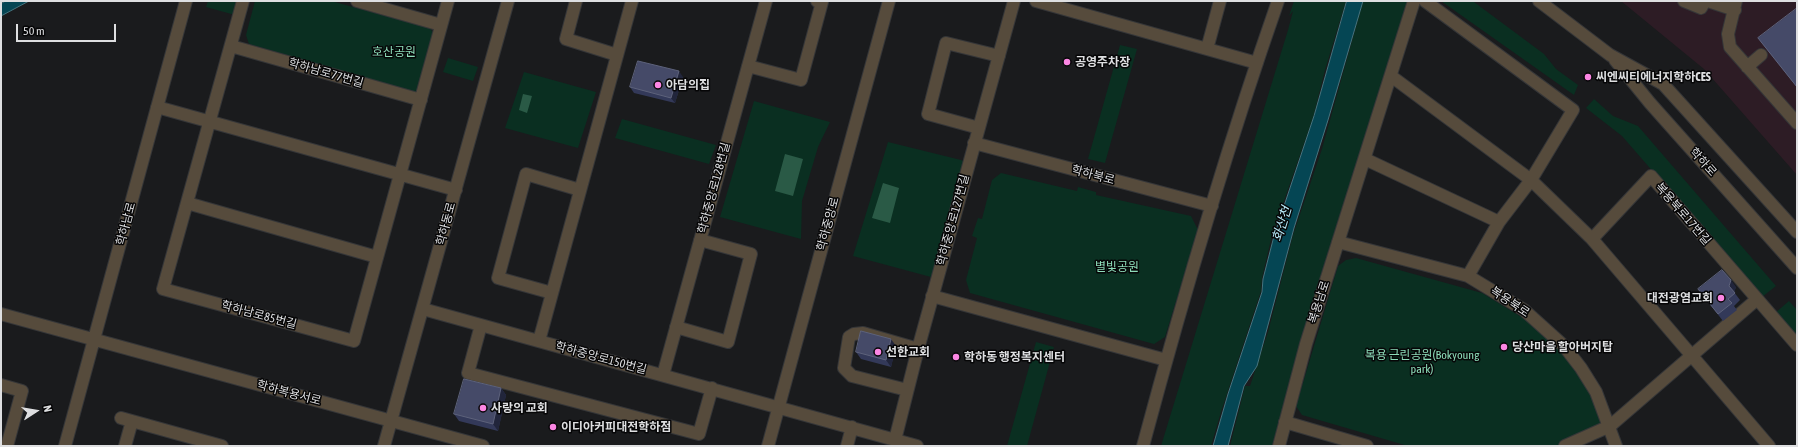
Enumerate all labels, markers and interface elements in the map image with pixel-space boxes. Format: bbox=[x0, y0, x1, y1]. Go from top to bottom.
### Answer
scale bar bbox=[18, 16, 118, 42]
text: 50 m bbox=[23, 24, 45, 38]
park label: 호산공원 bbox=[372, 45, 416, 59]
street label: 학하남로77번길 bbox=[287, 55, 365, 91]
place label: 공영주차장 bbox=[1075, 55, 1130, 69]
marker: 공영주차장 bbox=[1062, 57, 1072, 67]
place label: 씨엔씨티에너지학하CES bbox=[1596, 70, 1711, 84]
marker: 씨엔씨티에너지학하CES bbox=[1583, 72, 1593, 82]
place label: 아담의집 bbox=[666, 78, 710, 92]
marker: 아담의집 bbox=[653, 80, 663, 90]
street label: 학하중앙로128번길 bbox=[695, 141, 733, 235]
street label: 학하로 bbox=[1687, 145, 1719, 179]
street label: 학하북로 bbox=[1070, 162, 1116, 188]
street label: 학하중앙로127번길 bbox=[934, 173, 972, 267]
street label: 복용북로17번길 bbox=[1652, 180, 1714, 248]
street label: 학하중앙로 bbox=[814, 195, 842, 253]
street label: 학하남로 bbox=[113, 201, 139, 247]
street label: 학하동로 bbox=[433, 201, 459, 247]
water label: 화산천 bbox=[1269, 205, 1295, 243]
park label: 별빛공원 bbox=[1095, 260, 1139, 274]
street label: 복용남로 bbox=[1305, 279, 1333, 325]
street label: 복용북로 bbox=[1488, 284, 1532, 320]
place label: 대전광염교회 bbox=[1647, 291, 1713, 305]
marker: 대전광염교회 bbox=[1716, 293, 1726, 303]
street label: 학하남로85번길 bbox=[220, 298, 298, 332]
street label: 학하중앙로150번길 bbox=[554, 339, 648, 377]
place label: 당산마을 할아버지탑 bbox=[1512, 340, 1613, 354]
marker: 당산마을 할아버지탑 bbox=[1499, 342, 1509, 352]
place label: 선한교회 bbox=[886, 345, 930, 359]
marker: 선한교회 bbox=[873, 347, 883, 357]
park label: 복용 근린공원(Bokyoung park) bbox=[1365, 348, 1479, 376]
place label: 학하동 행정복지센터 bbox=[964, 350, 1065, 364]
marker: 학하동 행정복지센터 bbox=[951, 352, 961, 362]
street label: 학하복용서로 bbox=[255, 377, 323, 409]
north arrow bbox=[16, 391, 56, 431]
place label: 사랑의 교회 bbox=[491, 401, 548, 415]
marker: 사랑의 교회 bbox=[478, 403, 488, 413]
text: N bbox=[41, 404, 54, 413]
place label: 이디아커피대전학하점 bbox=[561, 420, 671, 434]
marker: 이디아커피대전학하점 bbox=[548, 422, 558, 432]

